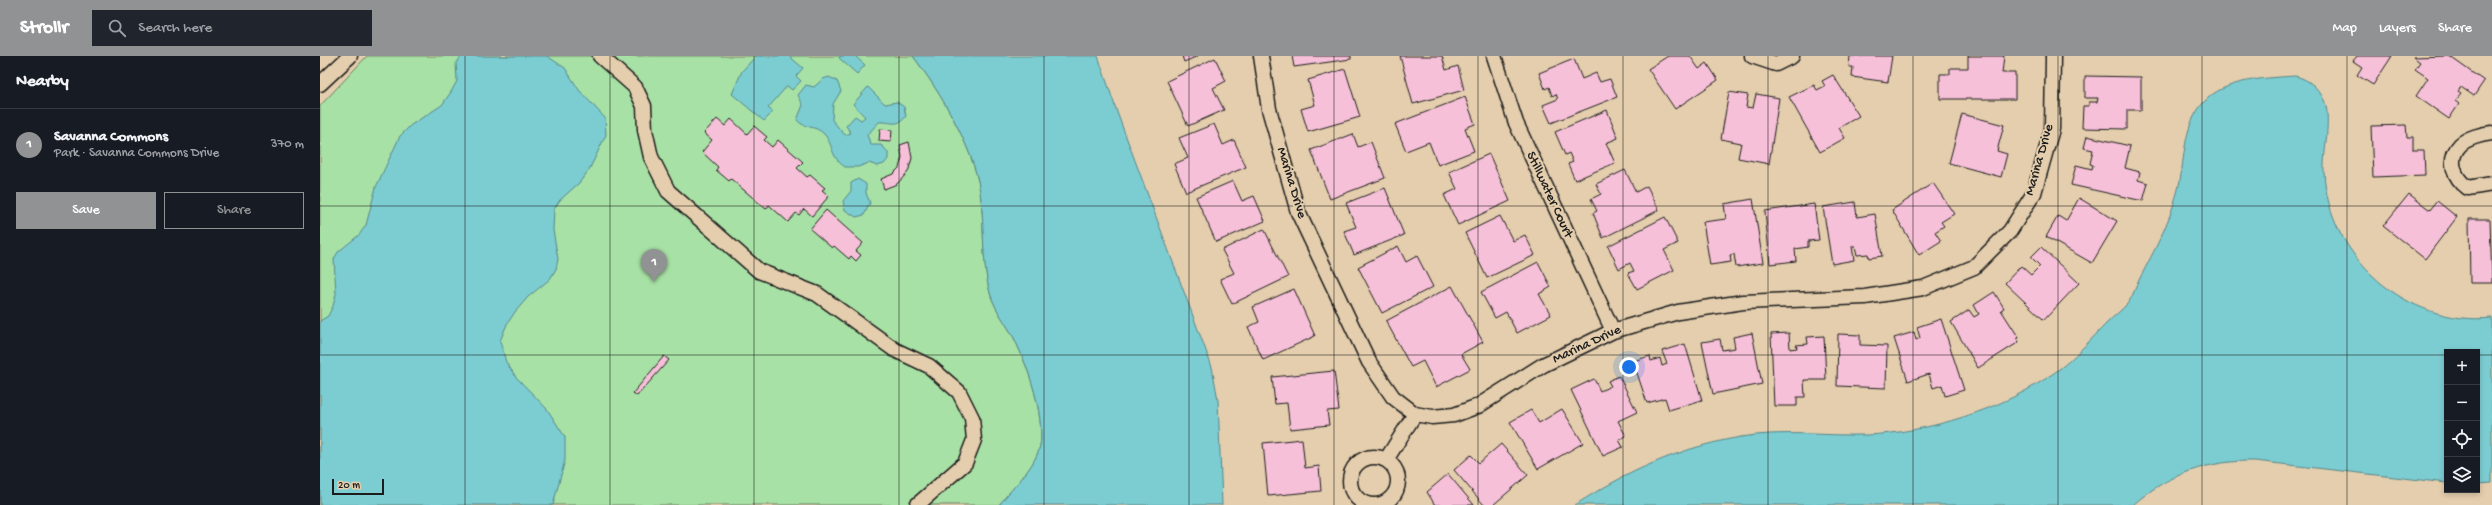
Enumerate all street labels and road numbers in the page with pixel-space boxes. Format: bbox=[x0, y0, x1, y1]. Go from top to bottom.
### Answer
street label: Marina Drive bbox=[2022, 121, 2059, 198]
street label: Marina Drive bbox=[1272, 145, 1310, 221]
street label: Stillwater Court bbox=[1522, 149, 1577, 242]
street label: Marina Drive bbox=[1550, 321, 1625, 368]

